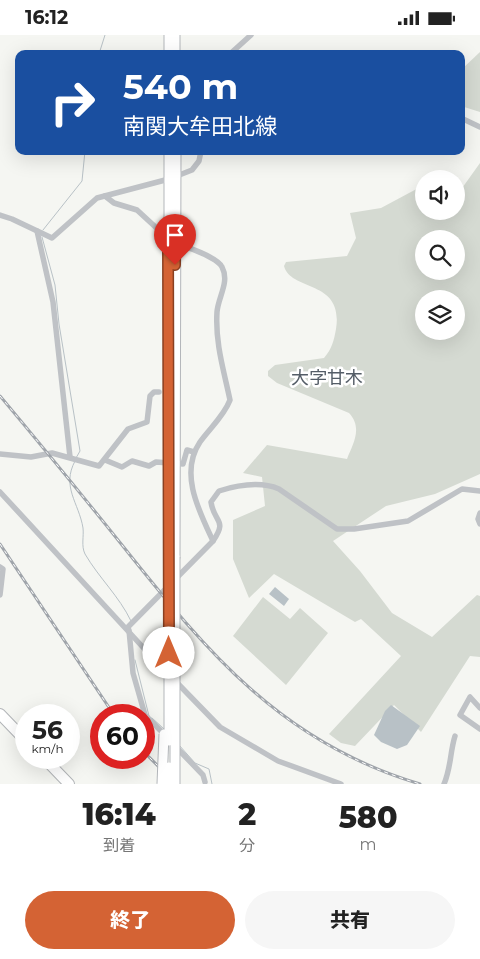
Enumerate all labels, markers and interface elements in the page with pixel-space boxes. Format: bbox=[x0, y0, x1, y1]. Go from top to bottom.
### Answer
text: 16:12 bbox=[25, 6, 68, 29]
text: 540 m bbox=[123, 65, 238, 108]
icon: right bbox=[40, 70, 105, 135]
text: 南関大牟田北線 bbox=[123, 113, 277, 140]
map controls bbox=[415, 170, 465, 340]
button: sound bbox=[415, 170, 465, 220]
pin bbox=[154, 214, 196, 265]
icon: arrive bbox=[161, 221, 189, 249]
button: search bbox=[415, 230, 465, 280]
button: layers bbox=[415, 290, 465, 340]
district label: 大字甘木 bbox=[291, 367, 363, 389]
position arrow bbox=[142, 626, 194, 678]
speed limit sign: 60 bbox=[90, 704, 155, 769]
text: 56 bbox=[32, 715, 63, 745]
text: km/h bbox=[31, 741, 64, 756]
text: 16:14 bbox=[82, 796, 156, 833]
text: 2 bbox=[238, 796, 256, 833]
text: 580 bbox=[339, 799, 398, 836]
text: m bbox=[360, 835, 377, 854]
text: 到着 bbox=[103, 836, 135, 855]
text: 分 bbox=[239, 836, 255, 855]
button: 終了 bbox=[25, 891, 235, 949]
button: 共有 bbox=[245, 891, 455, 949]

